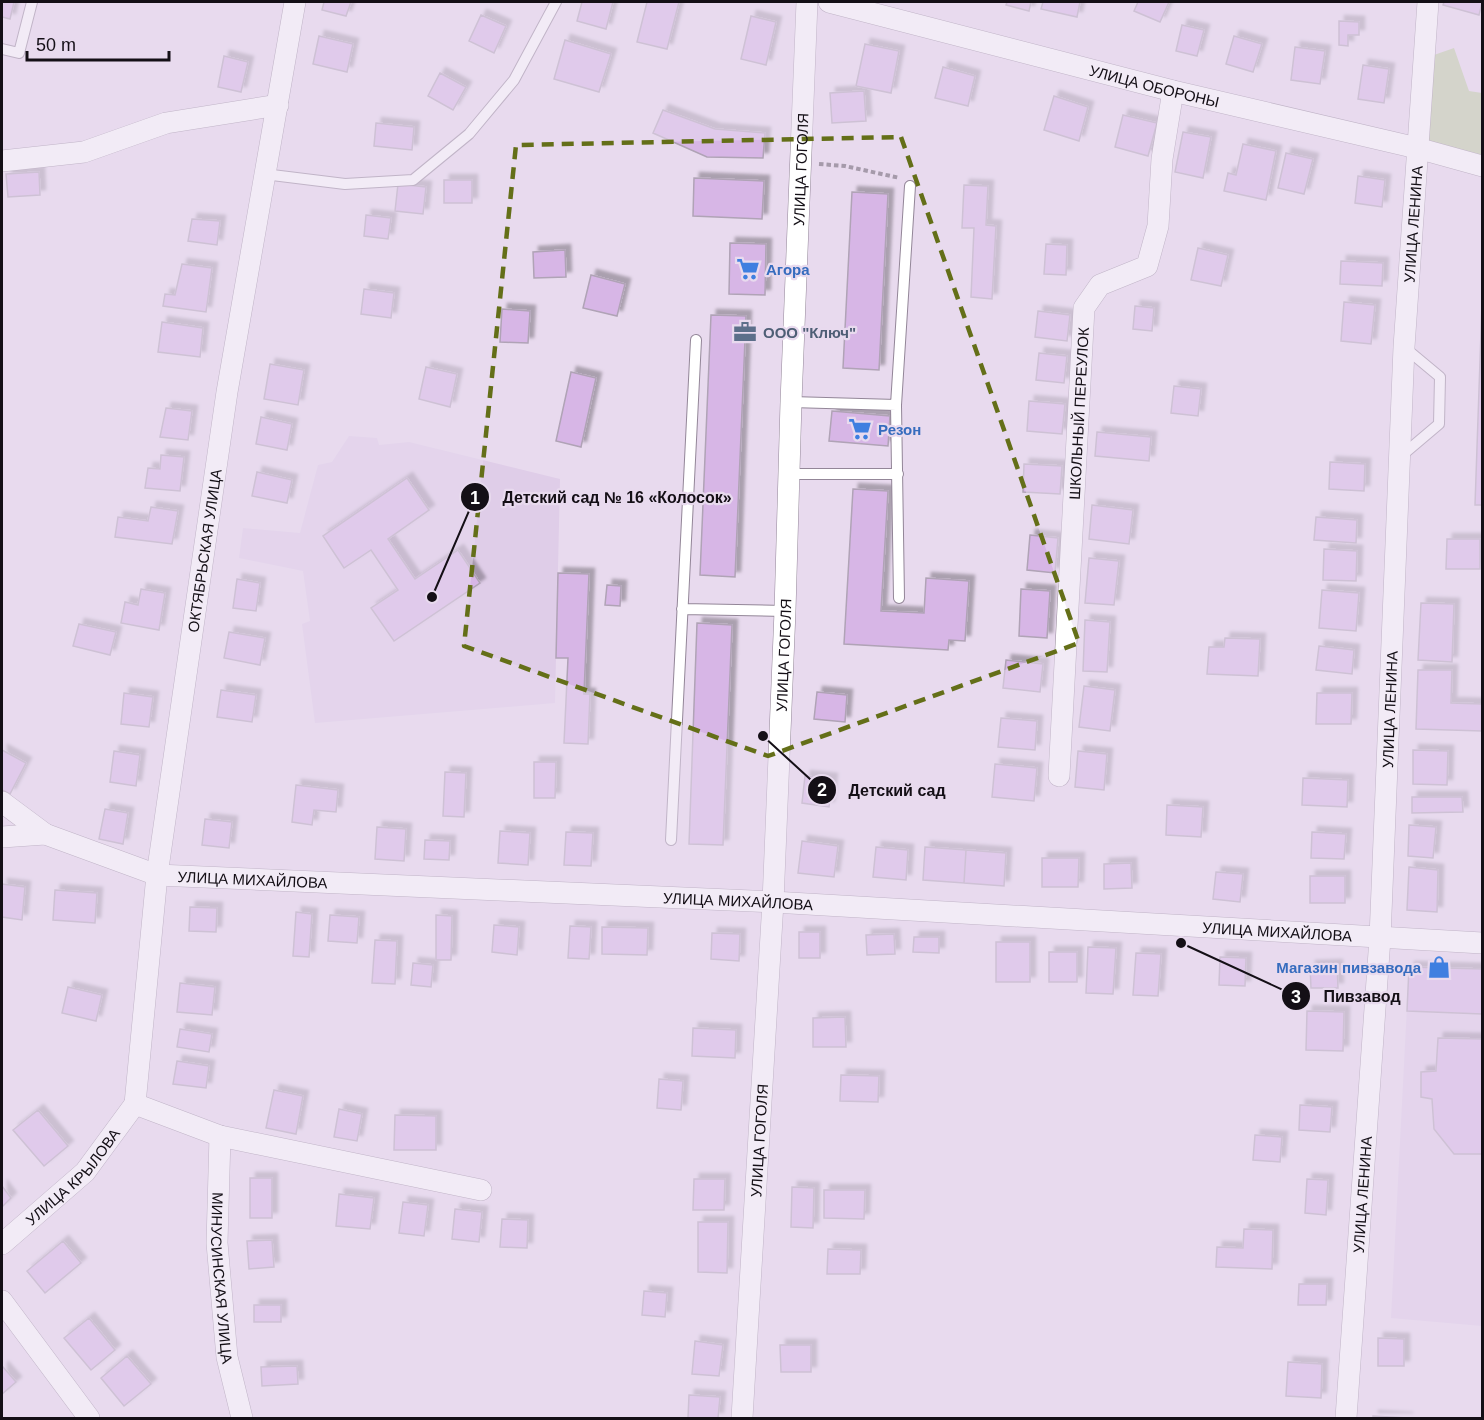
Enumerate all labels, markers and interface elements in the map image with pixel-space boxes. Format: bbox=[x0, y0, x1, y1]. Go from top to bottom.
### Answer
scale bar bbox=[27, 24, 170, 62]
text: 50 m bbox=[36, 35, 76, 55]
street label: УЛИЦА ОБОРОНЫ bbox=[1088, 61, 1221, 110]
street label: УЛИЦА ГОГОЛЯ bbox=[790, 112, 811, 226]
street label: УЛИЦА ЛЕНИНА bbox=[1400, 165, 1425, 283]
supermarket icon: Агора bbox=[735, 256, 761, 282]
place label: Агора bbox=[766, 261, 810, 278]
office icon: ООО "Ключ" bbox=[732, 319, 758, 345]
place label: ООО "Ключ" bbox=[763, 324, 856, 341]
street label: ШКОЛЬНЫЙ ПЕРЕУЛОК bbox=[1065, 327, 1091, 500]
supermarket icon: Резон bbox=[847, 416, 873, 442]
place label: Резон bbox=[878, 421, 921, 438]
street label: ОКТЯБРЬСКАЯ УЛИЦА bbox=[184, 468, 224, 633]
callout: Детский сад № 16 «Колосок» bbox=[460, 480, 744, 514]
text: 1 bbox=[470, 488, 480, 508]
text: Детский сад № 16 «Колосок» bbox=[502, 489, 732, 506]
street label: УЛИЦА ГОГОЛЯ bbox=[772, 598, 794, 712]
street label: УЛИЦА ЛЕНИНА bbox=[1378, 650, 1400, 768]
callout: Детский сад bbox=[807, 773, 958, 807]
text: 2 bbox=[817, 780, 827, 800]
text: Детский сад bbox=[848, 782, 946, 799]
street label: УЛИЦА МИХАЙЛОВА bbox=[177, 867, 328, 891]
street label: УЛИЦА МИХАЙЛОВА bbox=[663, 889, 814, 913]
street label: УЛИЦА МИХАЙЛОВА bbox=[1202, 918, 1353, 944]
shop icon: Магазин пивзавода bbox=[1426, 954, 1452, 980]
place label: Магазин пивзавода bbox=[1276, 959, 1422, 976]
callout: Пивзавод bbox=[1281, 979, 1413, 1013]
text: 3 bbox=[1291, 987, 1301, 1007]
text: Пивзавод bbox=[1323, 988, 1401, 1005]
street label: УЛИЦА ГОГОЛЯ bbox=[747, 1083, 771, 1198]
street label: УЛИЦА КРЫЛОВА bbox=[22, 1125, 123, 1228]
street label: УЛИЦА ЛЕНИНА bbox=[1349, 1135, 1374, 1254]
street label: МИНУСИНСКАЯ УЛИЦА bbox=[208, 1192, 237, 1365]

